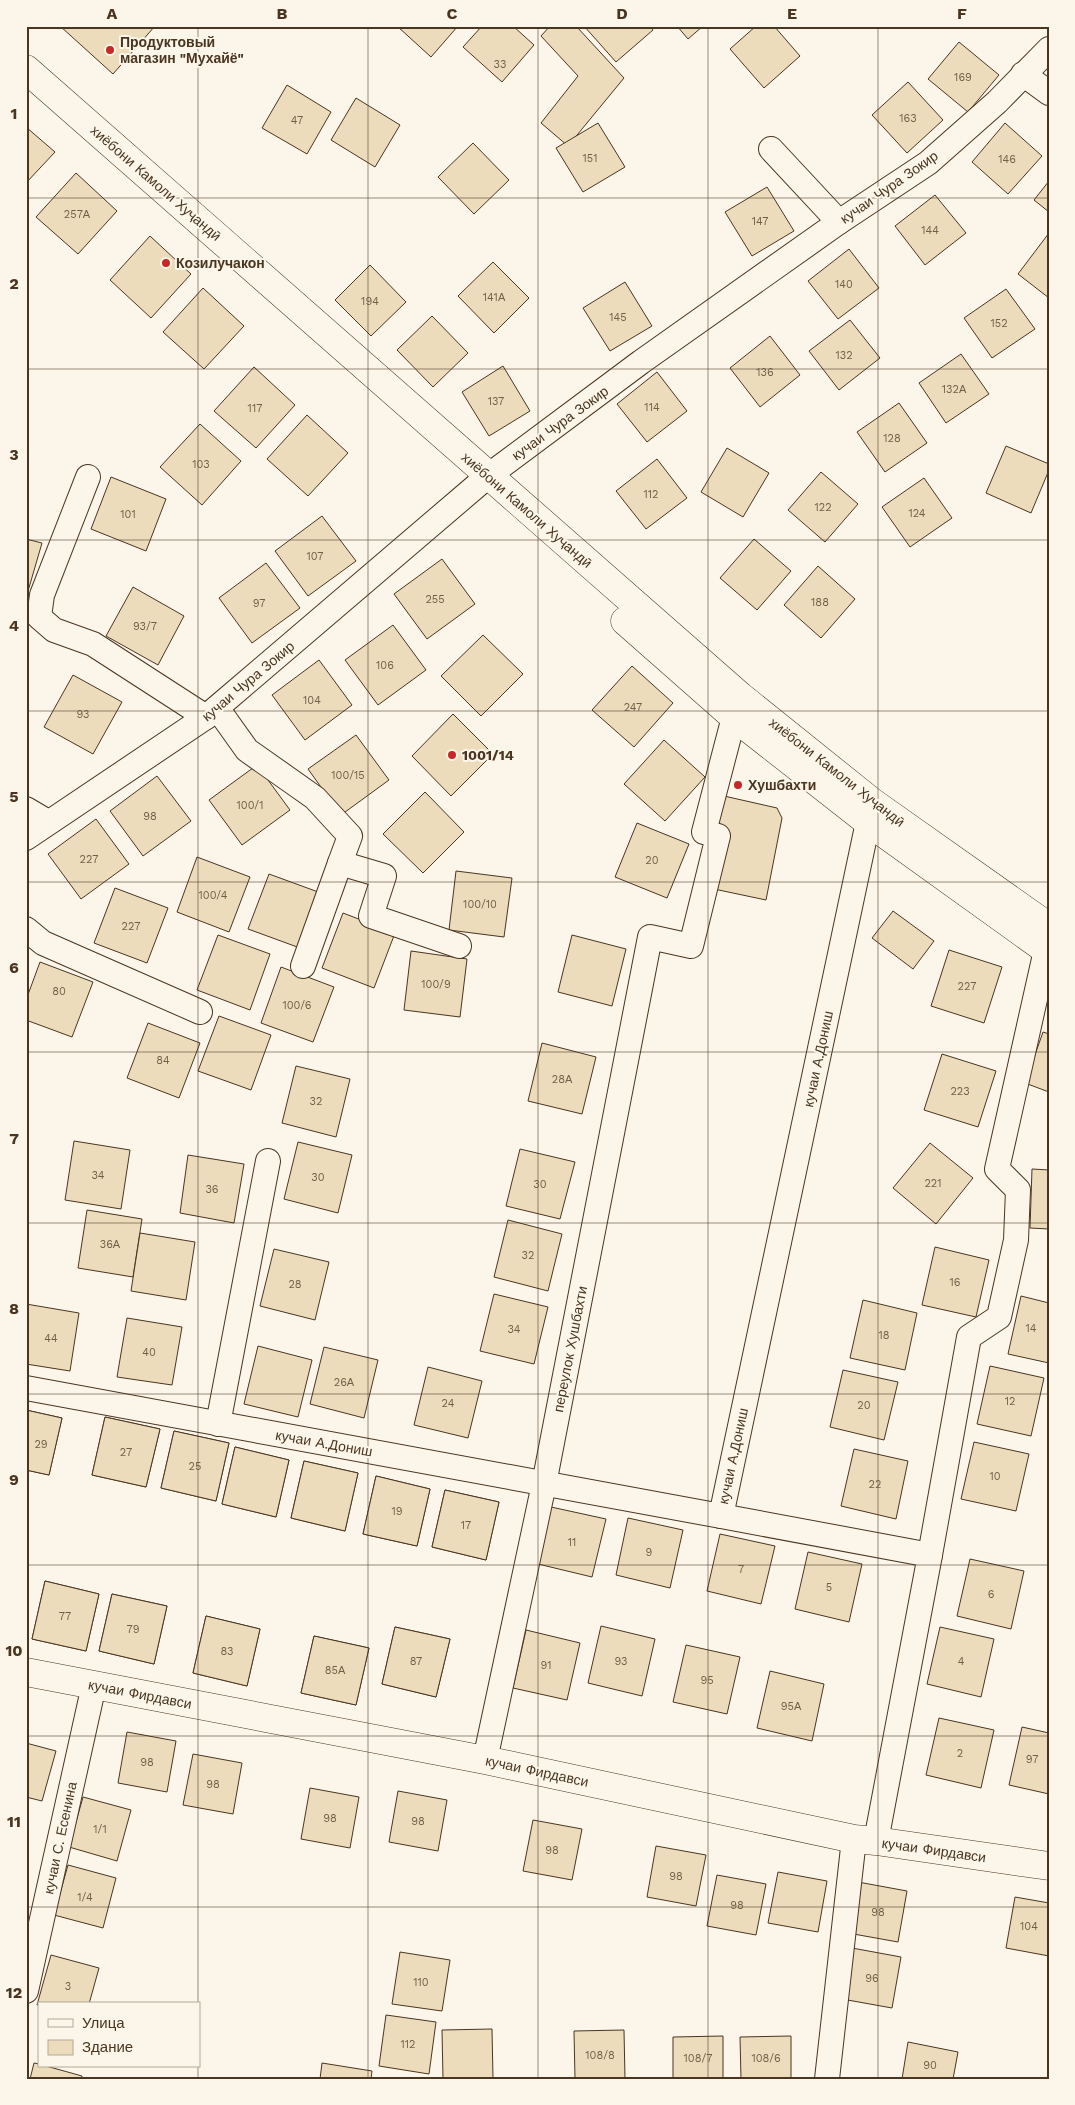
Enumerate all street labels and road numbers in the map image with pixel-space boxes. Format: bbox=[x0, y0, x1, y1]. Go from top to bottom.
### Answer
street label: хиёбони Камоли Хуҷандӣ bbox=[88, 122, 224, 244]
street label: кучаи Чура Зокир bbox=[837, 147, 941, 227]
street label: кучаи Чура Зокир bbox=[509, 382, 612, 463]
street label: хиёбони Камоли Хуҷандӣ bbox=[459, 449, 595, 571]
street label: кучаи Чура Зокир bbox=[199, 638, 298, 724]
street label: хиёбони Камоли Хуҷандӣ bbox=[766, 714, 908, 830]
street label: кучаи А.Дониш bbox=[800, 1009, 836, 1109]
street label: переулок Хушбахти bbox=[550, 1284, 590, 1414]
street label: кучаи А.Дониш bbox=[715, 1406, 751, 1506]
street label: кучаи А.Дониш bbox=[274, 1427, 374, 1459]
street label: кучаи Фирдавси bbox=[87, 1676, 193, 1712]
street label: кучаи Фирдавси bbox=[484, 1752, 590, 1790]
street label: кучаи С. Есенина bbox=[40, 1780, 80, 1896]
street label: кучаи Фирдавси bbox=[881, 1835, 987, 1865]

